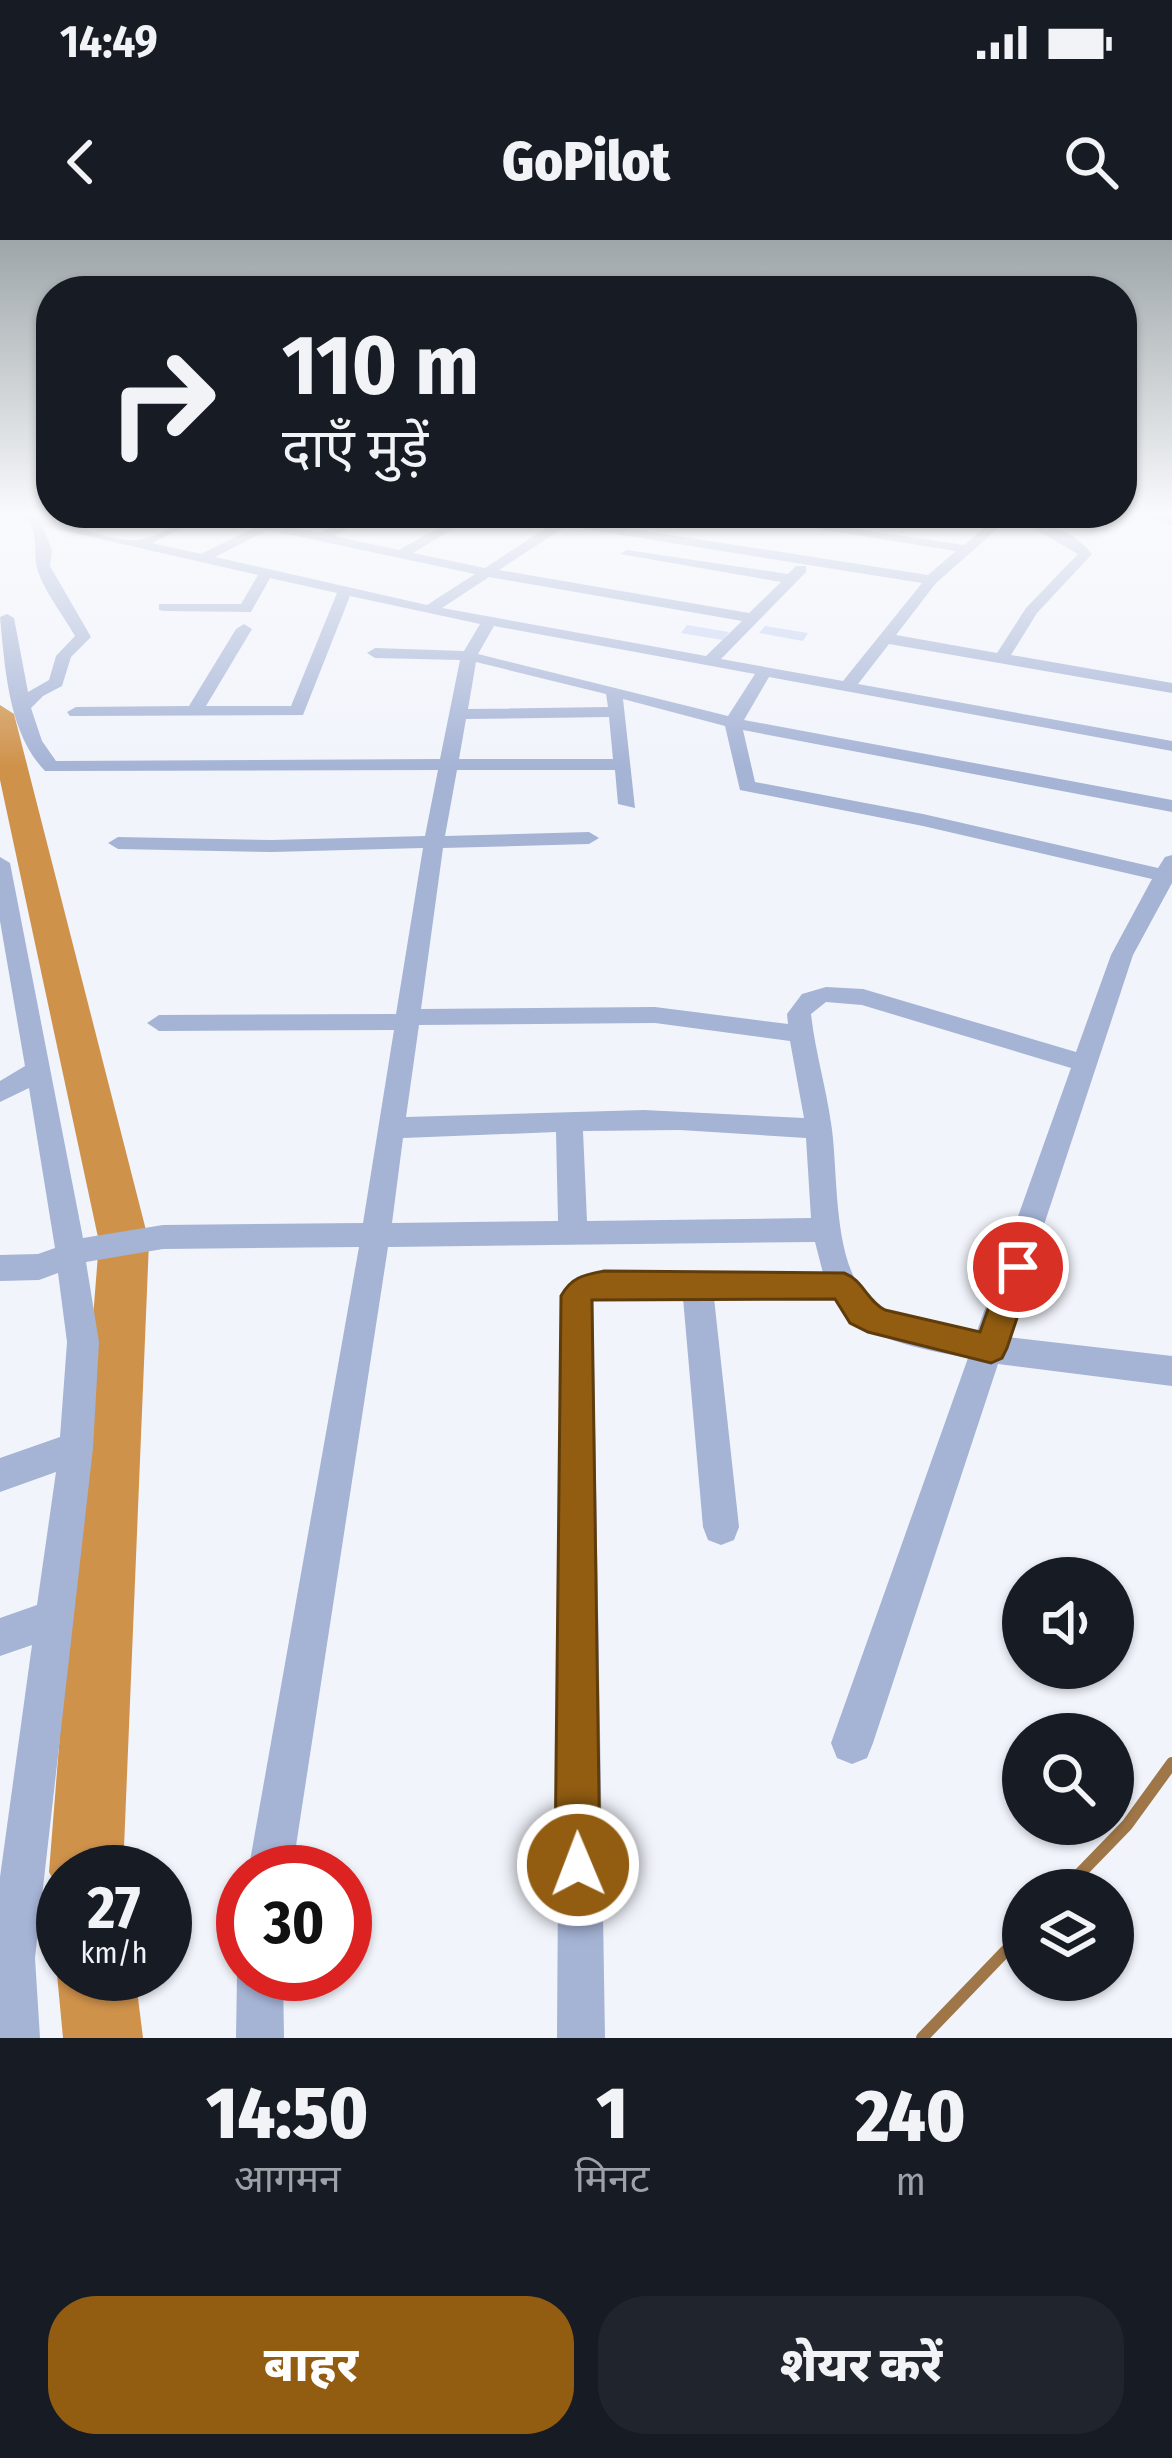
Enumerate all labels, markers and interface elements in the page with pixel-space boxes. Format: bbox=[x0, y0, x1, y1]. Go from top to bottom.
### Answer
text: 14:49 bbox=[60, 15, 158, 69]
icon: back bbox=[48, 129, 114, 195]
icon: search bbox=[1058, 129, 1124, 195]
text: GoPilot bbox=[502, 130, 670, 194]
text: 110 m bbox=[282, 315, 479, 416]
icon: right bbox=[84, 324, 240, 480]
text: दाएँ मुड़ें bbox=[282, 417, 428, 481]
pin bbox=[967, 1216, 1069, 1318]
icon: arrive bbox=[985, 1234, 1051, 1300]
map controls bbox=[1002, 1557, 1134, 2001]
button: sound bbox=[1002, 1557, 1134, 1689]
button: search bbox=[1002, 1713, 1134, 1845]
position arrow bbox=[515, 1802, 641, 1928]
speed limit sign: 30 bbox=[216, 1845, 372, 2001]
button: layers bbox=[1002, 1869, 1134, 2001]
text: 27 bbox=[87, 1872, 141, 1944]
text: km/h bbox=[81, 1935, 147, 1971]
text: 14:50 bbox=[206, 2071, 368, 2157]
text: 1 bbox=[596, 2071, 628, 2157]
text: 240 bbox=[856, 2074, 966, 2160]
text: आगमन bbox=[234, 2156, 341, 2202]
text: मिनट bbox=[575, 2156, 649, 2202]
text: m bbox=[896, 2159, 926, 2205]
button: बाहर bbox=[48, 2296, 574, 2434]
button: शेयर करें bbox=[598, 2296, 1124, 2434]

